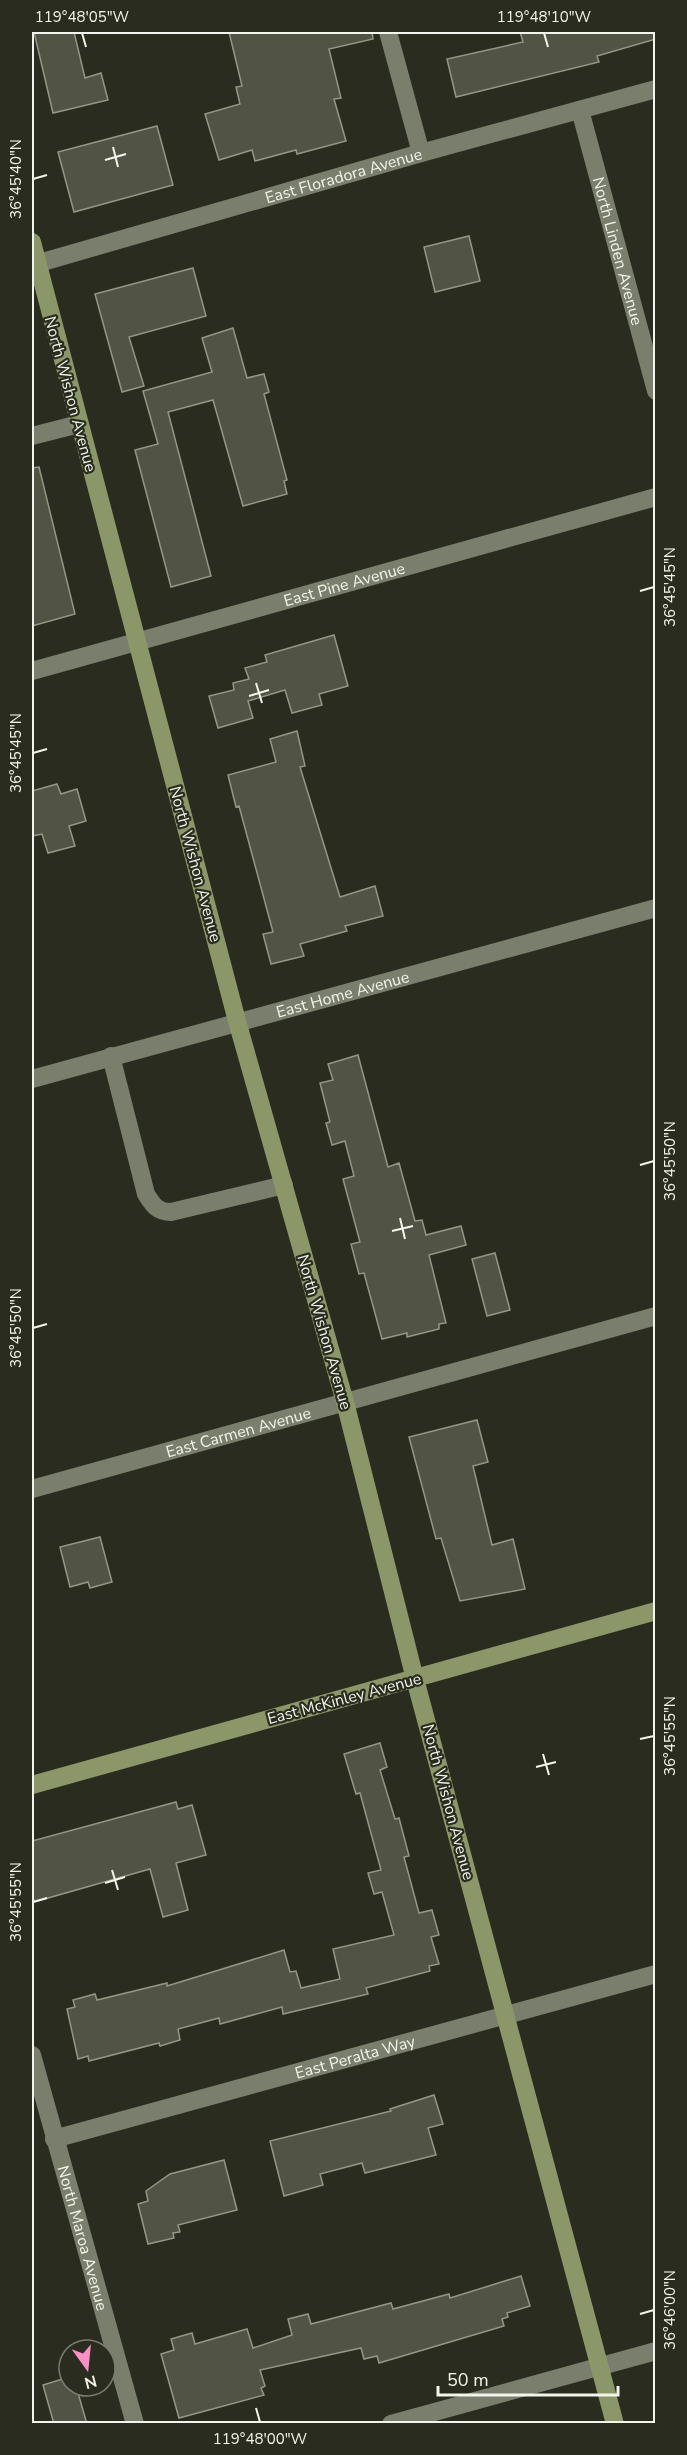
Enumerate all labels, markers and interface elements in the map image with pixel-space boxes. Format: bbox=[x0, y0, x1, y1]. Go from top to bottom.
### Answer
text: 119°48'05"W bbox=[35, 7, 130, 27]
text: 119°48'10"W bbox=[497, 7, 592, 27]
text: 36°45'40"N bbox=[6, 139, 26, 219]
street label: East Floradora Avenue bbox=[262, 143, 425, 209]
street label: North Linden Avenue bbox=[587, 175, 648, 328]
street label: North Wishon Avenue bbox=[39, 314, 101, 475]
text: 36°45'45"N bbox=[660, 547, 680, 627]
street label: East Pine Avenue bbox=[281, 558, 408, 612]
text: 36°45'45"N bbox=[6, 713, 26, 793]
street label: North Wishon Avenue bbox=[164, 784, 226, 945]
street label: East Home Avenue bbox=[274, 966, 412, 1024]
text: 36°45'50"N bbox=[660, 1121, 680, 1201]
street label: North Wishon Avenue bbox=[291, 1252, 357, 1412]
text: 36°45'50"N bbox=[6, 1288, 26, 1368]
street label: East Carmen Avenue bbox=[163, 1402, 314, 1463]
street label: East McKinley Avenue bbox=[265, 1668, 424, 1730]
text: 36°45'55"N bbox=[660, 1696, 680, 1776]
street label: North Wishon Avenue bbox=[417, 1722, 479, 1883]
text: 36°45'55"N bbox=[6, 1862, 26, 1942]
street label: East Peralta Way bbox=[293, 2030, 418, 2084]
street label: North Maroa Avenue bbox=[51, 2163, 113, 2313]
text: 36°46'00"N bbox=[660, 2270, 680, 2350]
north arrow bbox=[57, 2338, 117, 2398]
scale bar bbox=[438, 2359, 618, 2397]
text: 50 m bbox=[447, 2368, 489, 2392]
text: N bbox=[82, 2369, 99, 2394]
text: 119°48'00"W bbox=[213, 2429, 308, 2449]

